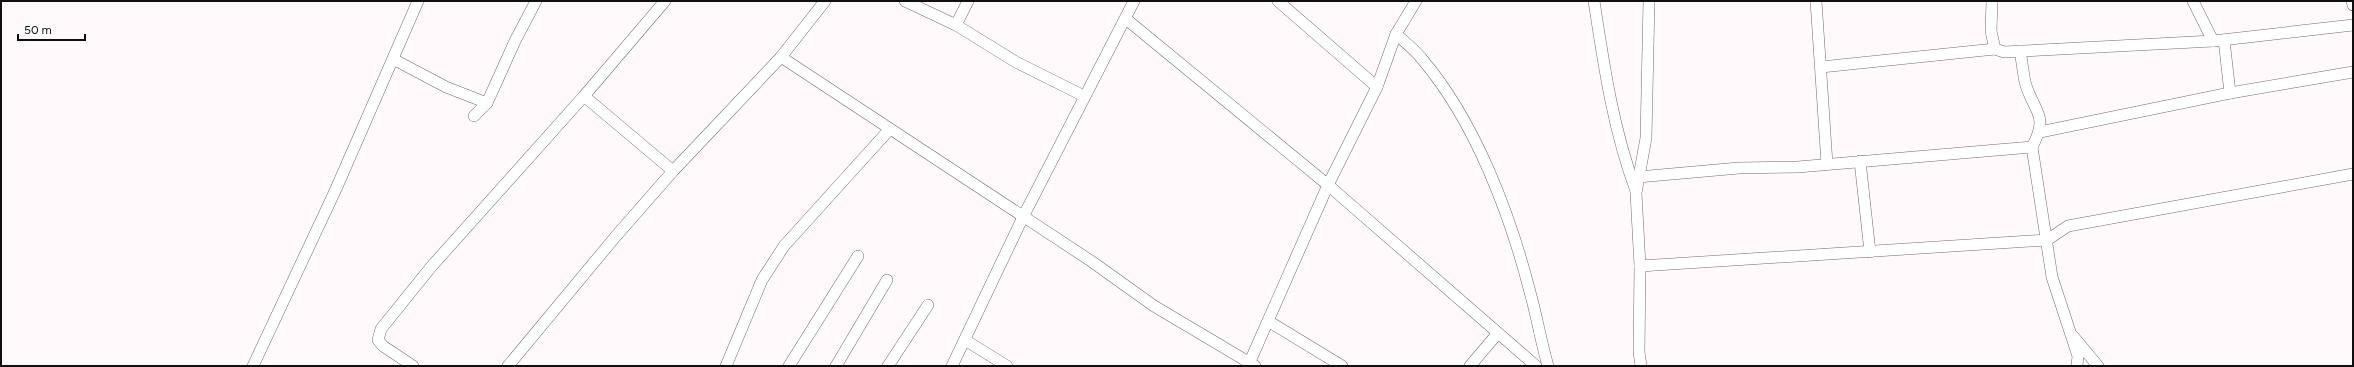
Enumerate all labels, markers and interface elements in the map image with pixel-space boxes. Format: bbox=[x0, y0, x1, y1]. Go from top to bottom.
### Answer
scale bar bbox=[18, 16, 85, 42]
text: 50 m bbox=[24, 23, 52, 37]

